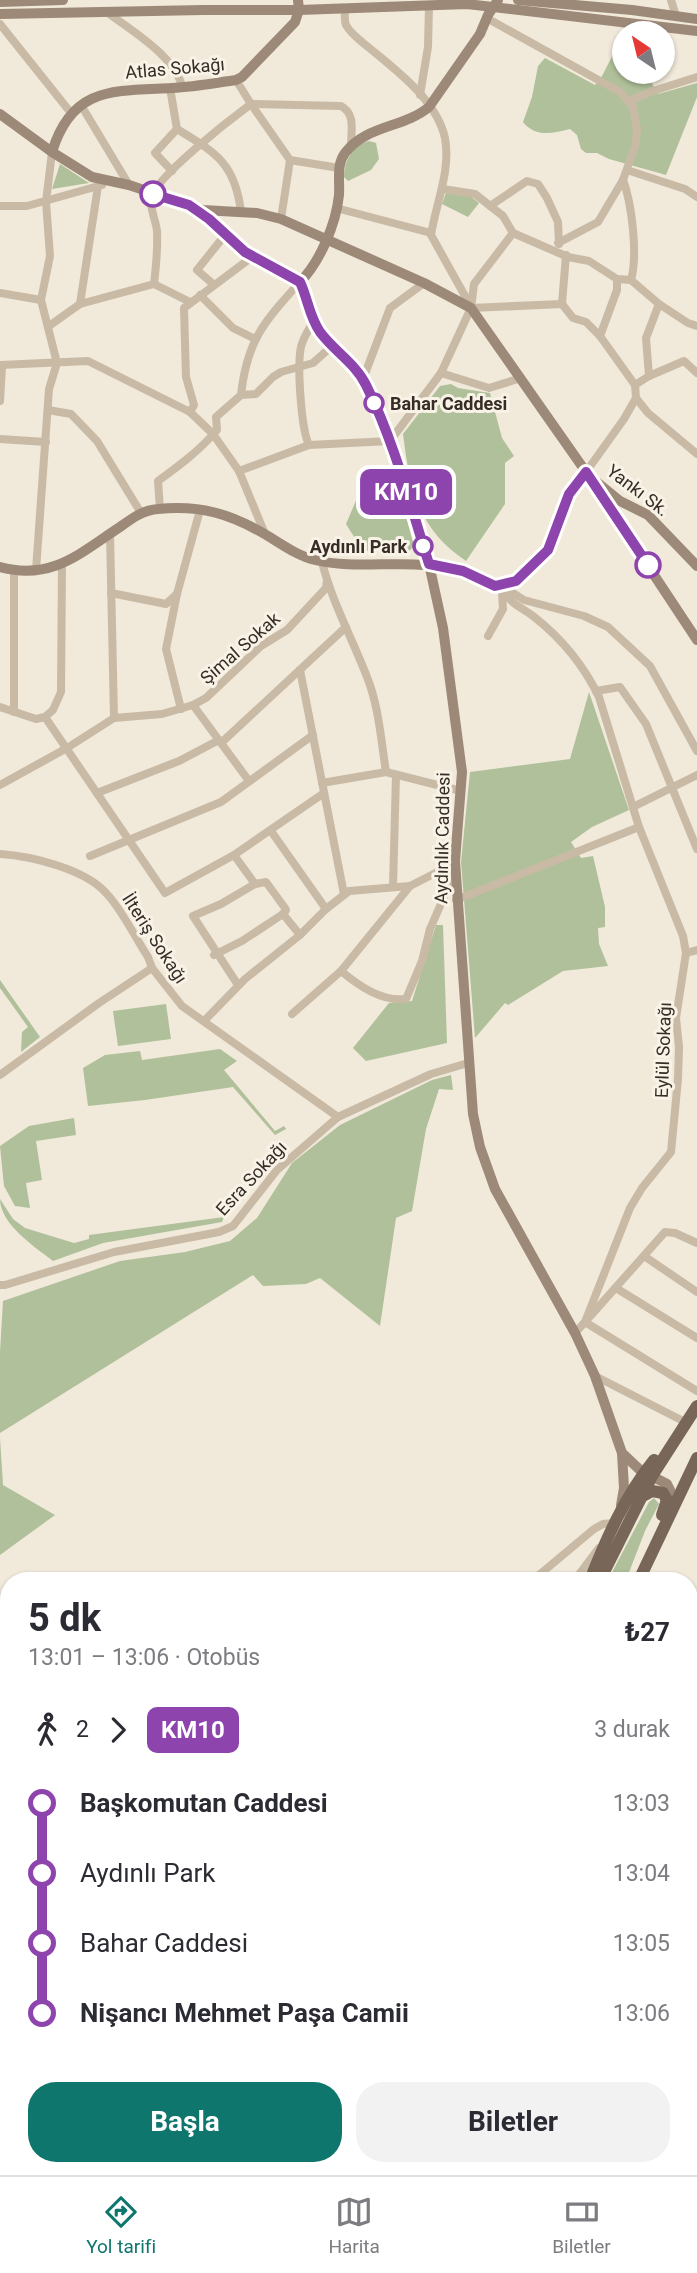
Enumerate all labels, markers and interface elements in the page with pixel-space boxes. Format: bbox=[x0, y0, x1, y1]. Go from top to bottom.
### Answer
north arrow bbox=[612, 21, 676, 84]
map controls bbox=[612, 21, 675, 84]
street label: Atlas Sokağı bbox=[124, 53, 226, 83]
unlabelled marker bbox=[140, 181, 166, 207]
marker: Bahar Caddesi bbox=[364, 393, 384, 413]
place label: Bahar Caddesi bbox=[390, 393, 507, 414]
street label: Yankı Sk. bbox=[603, 460, 673, 520]
line badge: KM10 bbox=[357, 469, 455, 515]
text: KM10 bbox=[374, 478, 438, 506]
place label: Aydınlı Park bbox=[310, 536, 407, 557]
marker: Aydınlı Park bbox=[413, 536, 433, 556]
unlabelled marker bbox=[635, 552, 661, 578]
street label: Şimal Sokak bbox=[196, 607, 285, 688]
street label: Aydınlık Caddesi bbox=[430, 772, 454, 904]
street label: İlteriş Sokağı bbox=[118, 889, 192, 987]
street label: Eylül Sokağı bbox=[651, 1002, 675, 1098]
street label: Esra Sokağı bbox=[211, 1136, 291, 1220]
text: 5 dk bbox=[28, 1596, 101, 1640]
text: ₺27 bbox=[625, 1617, 670, 1647]
text: 13:01 – 13:06 · Otobüs bbox=[28, 1644, 260, 1671]
icon: walk bbox=[28, 1711, 66, 1749]
icon: forward bbox=[99, 1711, 137, 1749]
text: 2 bbox=[76, 1716, 89, 1743]
text: KM10 bbox=[161, 1716, 225, 1744]
text: 3 durak bbox=[594, 1716, 670, 1743]
text: Başkomutan Caddesi bbox=[80, 1788, 328, 1818]
text: 13:03 bbox=[613, 1790, 670, 1817]
text: Aydınlı Park bbox=[80, 1858, 216, 1888]
text: 13:04 bbox=[613, 1860, 670, 1887]
text: Bahar Caddesi bbox=[80, 1928, 248, 1958]
text: 13:05 bbox=[613, 1930, 670, 1957]
text: Nişancı Mehmet Paşa Camii bbox=[80, 1998, 409, 2028]
text: 13:06 bbox=[613, 2000, 670, 2027]
button: Başla bbox=[28, 2082, 342, 2162]
button: Biletler bbox=[356, 2082, 670, 2162]
tab: Yol tarifi bbox=[86, 2193, 156, 2258]
tab: Harita bbox=[328, 2193, 380, 2258]
tab: Biletler bbox=[552, 2193, 611, 2258]

